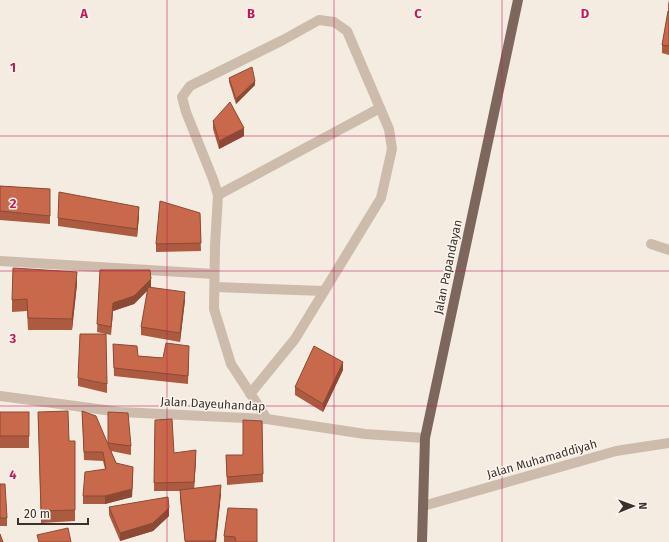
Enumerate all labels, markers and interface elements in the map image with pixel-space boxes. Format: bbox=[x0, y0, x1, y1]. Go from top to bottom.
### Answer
text: A bbox=[79, 6, 88, 21]
text: B bbox=[247, 6, 255, 21]
text: C bbox=[414, 6, 422, 21]
text: D bbox=[581, 6, 590, 21]
text: 1 bbox=[10, 60, 16, 75]
text: 2 bbox=[10, 196, 17, 211]
street label: Jalan Papandayan bbox=[431, 218, 465, 316]
text: 3 bbox=[9, 331, 17, 346]
street label: Jalan Dayeuhandap bbox=[160, 394, 266, 414]
street label: Jalan Muhamaddiyah bbox=[485, 437, 599, 481]
text: 4 bbox=[9, 467, 17, 482]
north arrow bbox=[613, 486, 653, 526]
scale bar bbox=[18, 500, 88, 526]
text: N bbox=[636, 502, 649, 510]
text: 20 m bbox=[24, 507, 50, 521]

